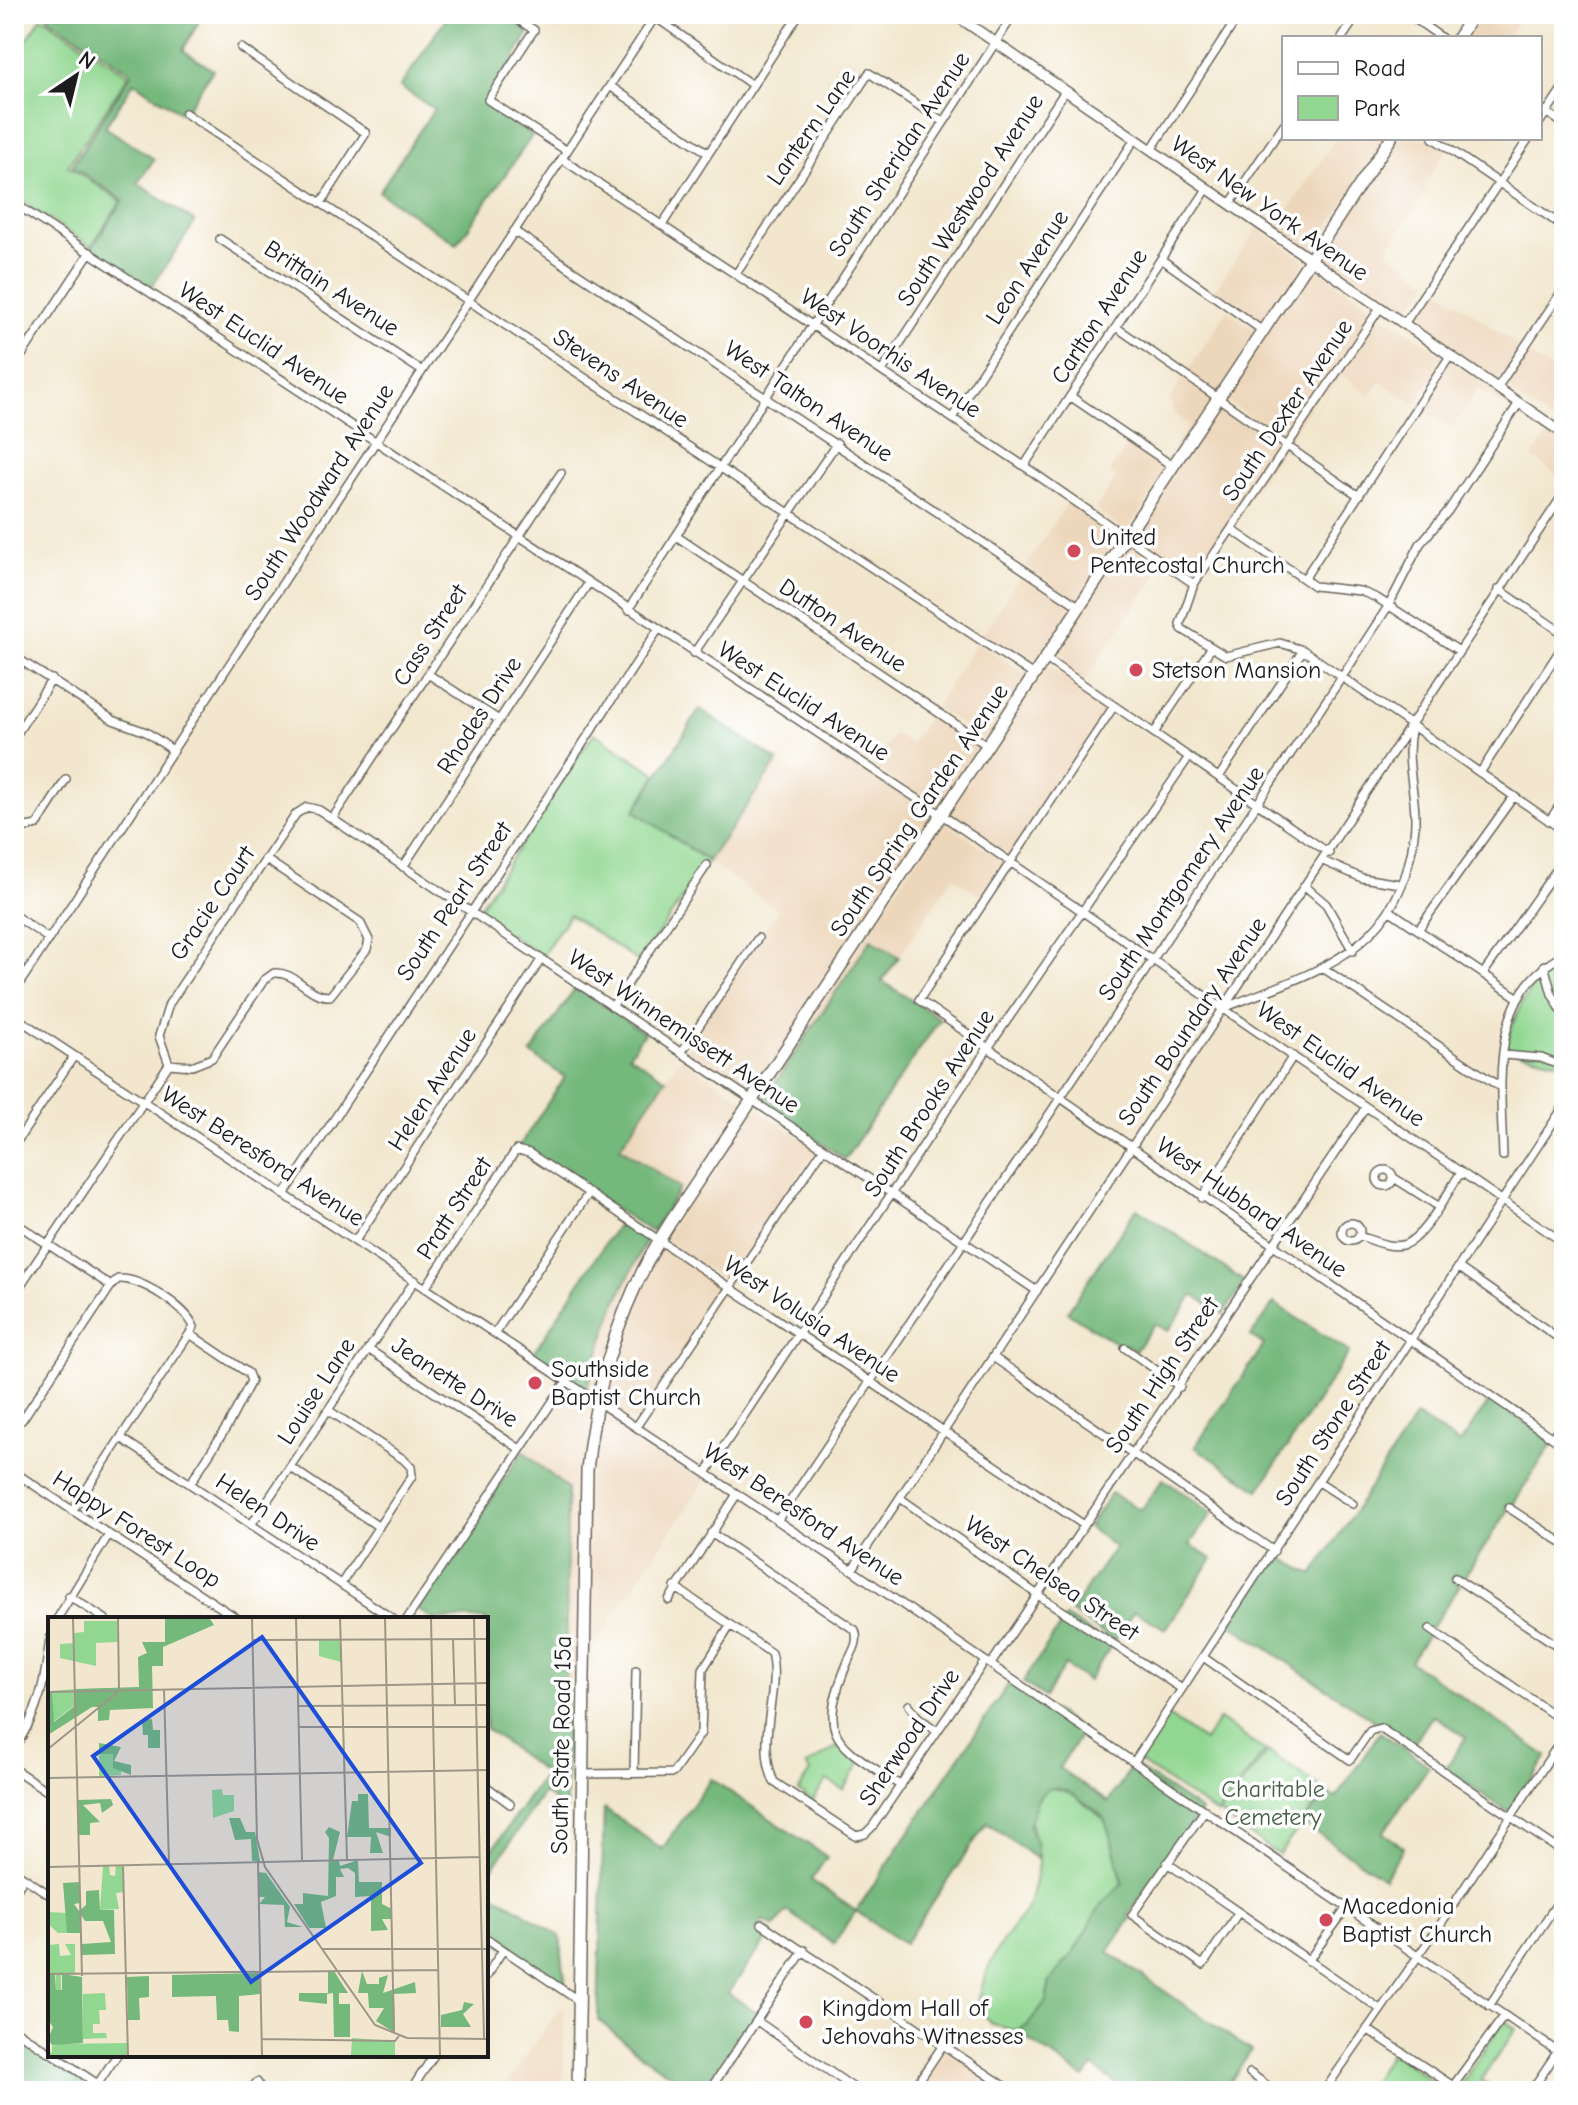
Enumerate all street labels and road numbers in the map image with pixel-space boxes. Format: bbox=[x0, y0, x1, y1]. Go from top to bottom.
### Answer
street label: South Sheridan Avenue bbox=[822, 46, 976, 262]
street label: Lantern Lane bbox=[761, 63, 861, 191]
street label: South Westwood Avenue bbox=[891, 89, 1049, 311]
street label: West New York Avenue bbox=[1166, 129, 1374, 287]
street label: Leon Avenue bbox=[980, 205, 1074, 329]
street label: Brittain Avenue bbox=[259, 234, 405, 342]
street label: Carlton Avenue bbox=[1045, 243, 1153, 389]
street label: West Euclid Avenue bbox=[174, 276, 354, 410]
street label: West Voorhis Avenue bbox=[795, 282, 987, 424]
street label: South Dexter Avenue bbox=[1216, 314, 1358, 506]
street label: Stevens Avenue bbox=[548, 322, 694, 434]
street label: West Talton Avenue bbox=[719, 334, 899, 468]
street label: South Woodward Avenue bbox=[238, 378, 400, 606]
street label: Dutton Avenue bbox=[774, 572, 912, 678]
street label: Cass Street bbox=[387, 578, 474, 691]
street label: West Euclid Avenue bbox=[713, 635, 895, 767]
street label: Rhodes Drive bbox=[431, 651, 527, 779]
street label: South Spring Garden Avenue bbox=[824, 678, 1014, 942]
street label: South Montgomery Avenue bbox=[1092, 760, 1270, 1006]
street label: South Pearl Street bbox=[390, 815, 518, 986]
street label: Gracie Court bbox=[164, 840, 261, 965]
street label: South Boundary Avenue bbox=[1112, 911, 1272, 1131]
street label: West Winnemissett Avenue bbox=[563, 943, 805, 1119]
street label: West Euclid Avenue bbox=[1252, 995, 1430, 1133]
street label: South Brooks Avenue bbox=[858, 1004, 1000, 1202]
street label: Helen Avenue bbox=[382, 1022, 482, 1156]
street label: West Beresford Avenue bbox=[156, 1080, 370, 1232]
street label: West Hubbard Avenue bbox=[1151, 1131, 1353, 1283]
street label: Pratt Street bbox=[410, 1150, 498, 1265]
street label: West Volusia Avenue bbox=[719, 1250, 905, 1388]
street label: South High Street bbox=[1099, 1291, 1225, 1458]
street label: Jeanette Drive bbox=[386, 1331, 524, 1433]
street label: Louise Lane bbox=[271, 1333, 361, 1449]
street label: South Stone Street bbox=[1269, 1334, 1397, 1511]
street label: West Beresford Avenue bbox=[698, 1436, 910, 1592]
street label: Happy Forest Loop bbox=[48, 1464, 226, 1594]
street label: Helen Drive bbox=[211, 1467, 325, 1557]
street label: West Chelsea Street bbox=[960, 1510, 1145, 1647]
street label: South State Road 15a bbox=[545, 1635, 577, 1855]
street label: Sherwood Drive bbox=[853, 1663, 965, 1811]

